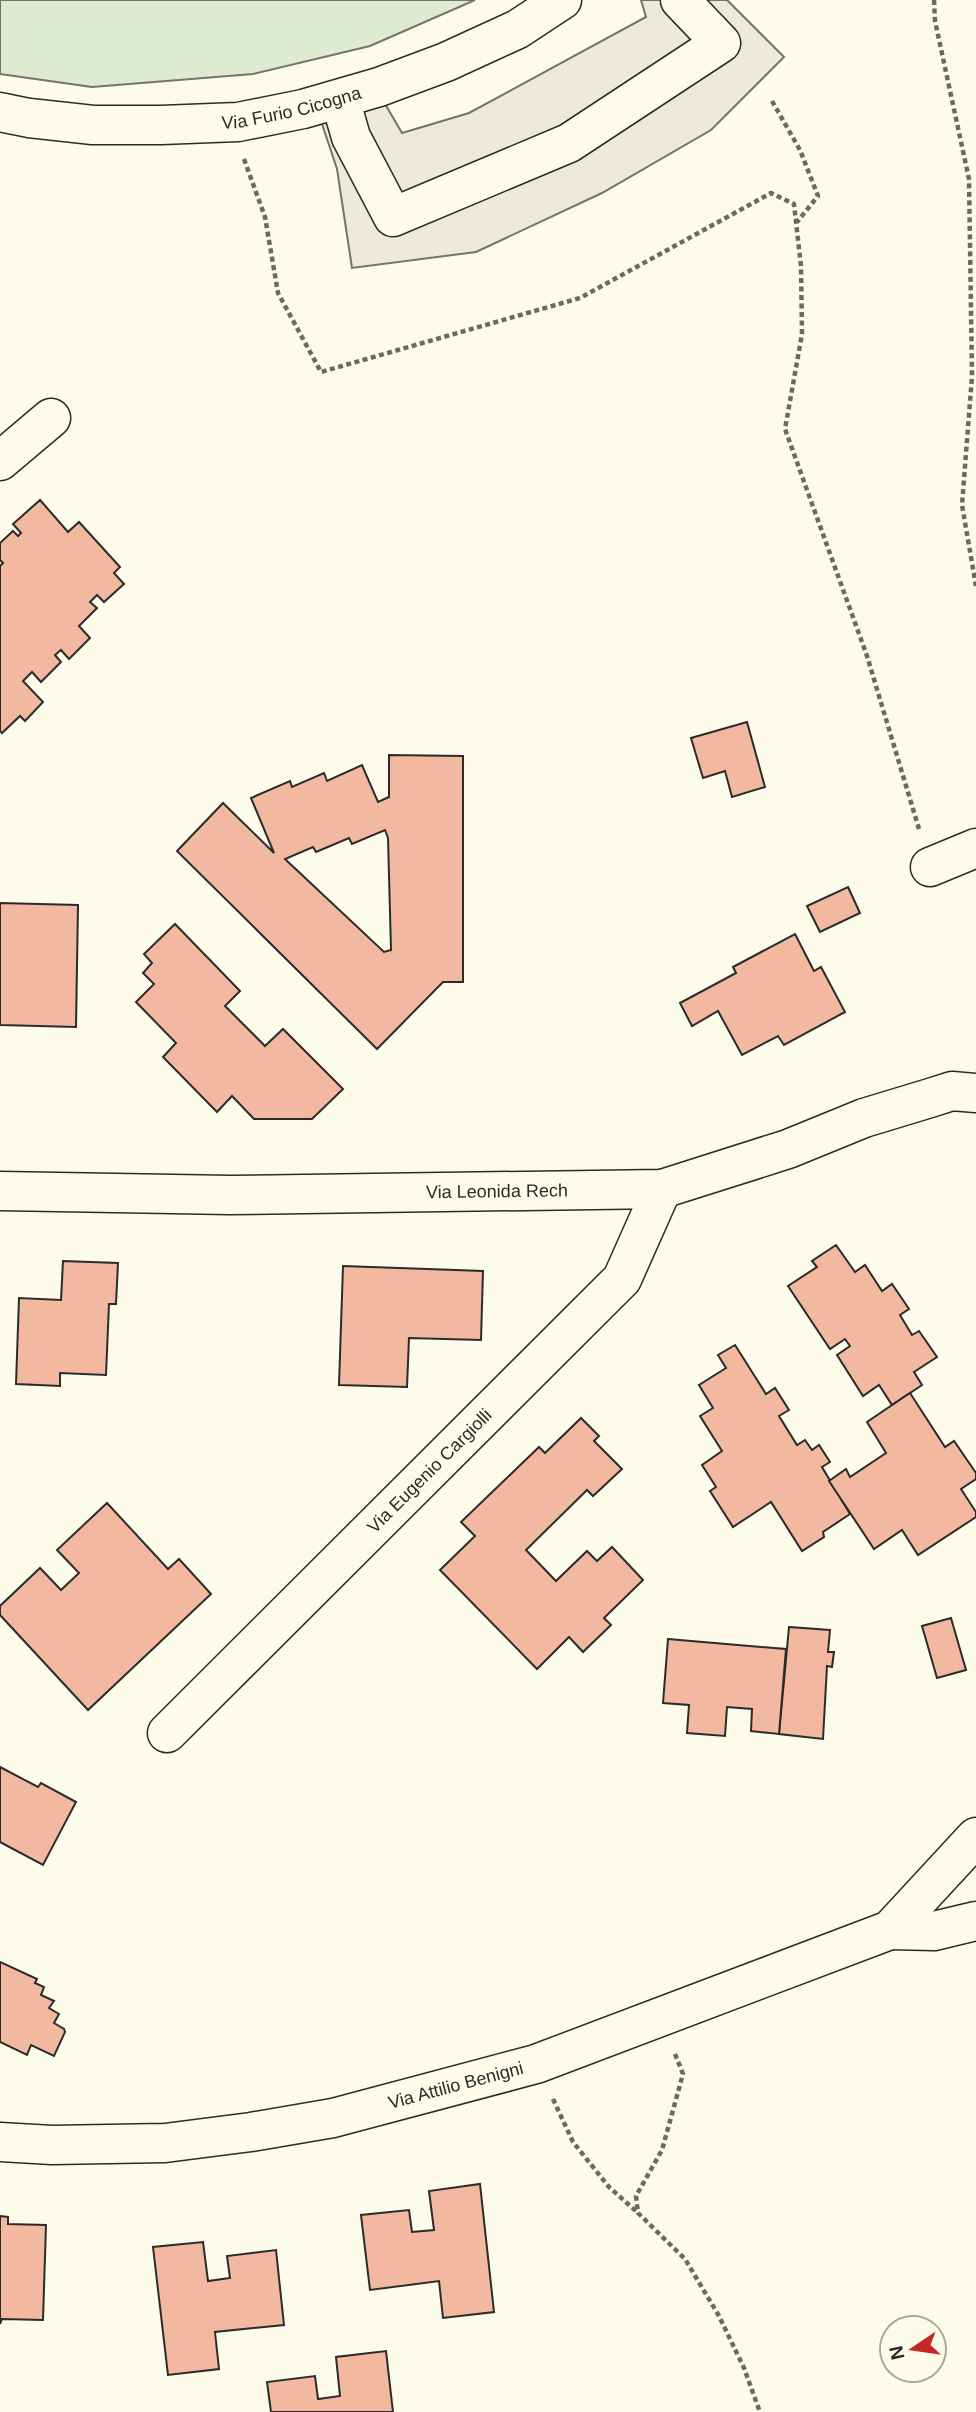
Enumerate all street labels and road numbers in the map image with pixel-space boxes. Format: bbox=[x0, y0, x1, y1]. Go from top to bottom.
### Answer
street label: Via Furio Cicogna bbox=[221, 82, 364, 133]
street label: Via Leonida Rech bbox=[426, 1180, 568, 1202]
street label: Via Eugenio Cargiolli bbox=[363, 1405, 496, 1537]
street label: Via Attilio Benigni bbox=[386, 2058, 525, 2113]

